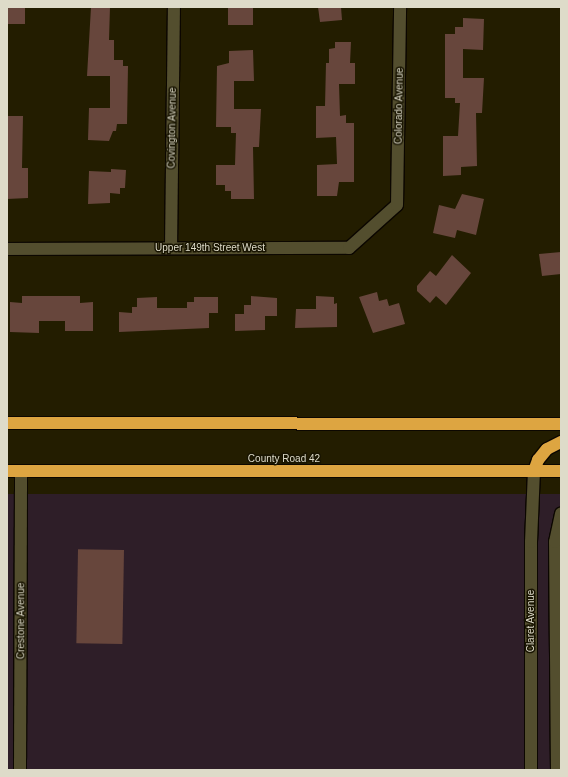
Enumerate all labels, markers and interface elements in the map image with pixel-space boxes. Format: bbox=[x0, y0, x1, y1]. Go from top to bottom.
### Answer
street label: Colorado Avenue bbox=[392, 67, 406, 145]
street label: Covington Avenue bbox=[165, 87, 179, 169]
street label: Upper 149th Street West bbox=[155, 242, 265, 254]
street label: County Road 42 bbox=[248, 453, 320, 465]
street label: Crestone Avenue bbox=[15, 582, 27, 660]
street label: Claret Avenue bbox=[525, 589, 537, 653]

